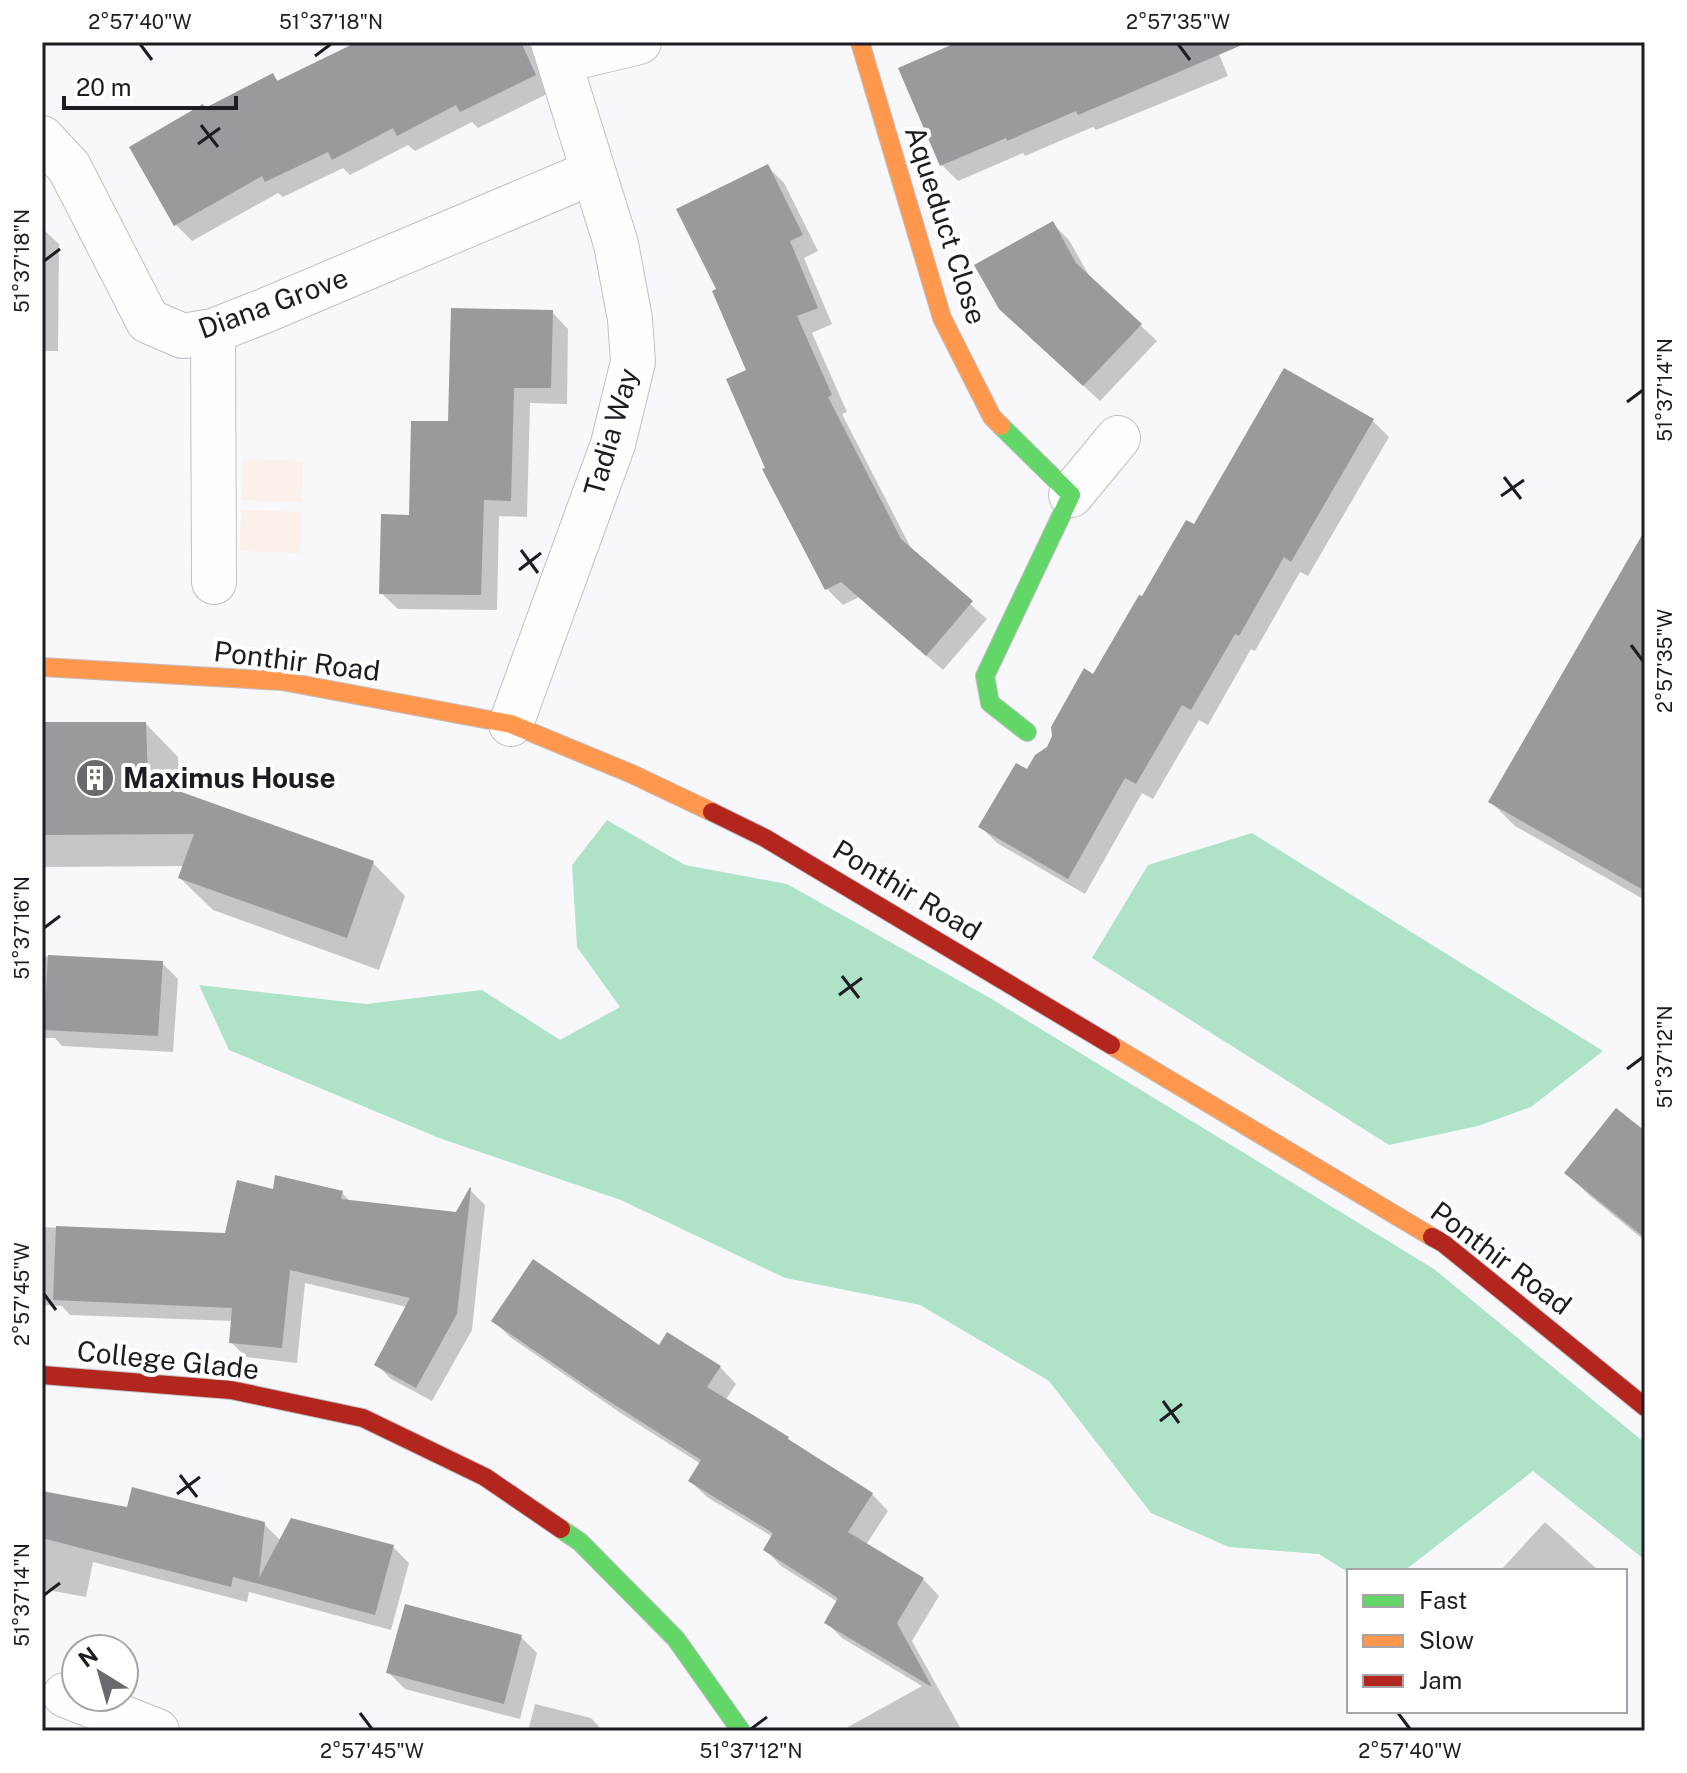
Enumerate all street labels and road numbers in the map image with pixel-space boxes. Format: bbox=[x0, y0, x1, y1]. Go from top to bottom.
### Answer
street label: Aqueduct Close bbox=[899, 122, 994, 328]
street label: Diana Grove bbox=[194, 260, 352, 345]
street label: Tadia Way bbox=[577, 364, 644, 500]
street label: Ponthir Road bbox=[212, 634, 382, 687]
street label: Ponthir Road bbox=[827, 832, 987, 947]
street label: Ponthir Road bbox=[1425, 1194, 1578, 1321]
street label: College Glade bbox=[75, 1334, 261, 1385]

